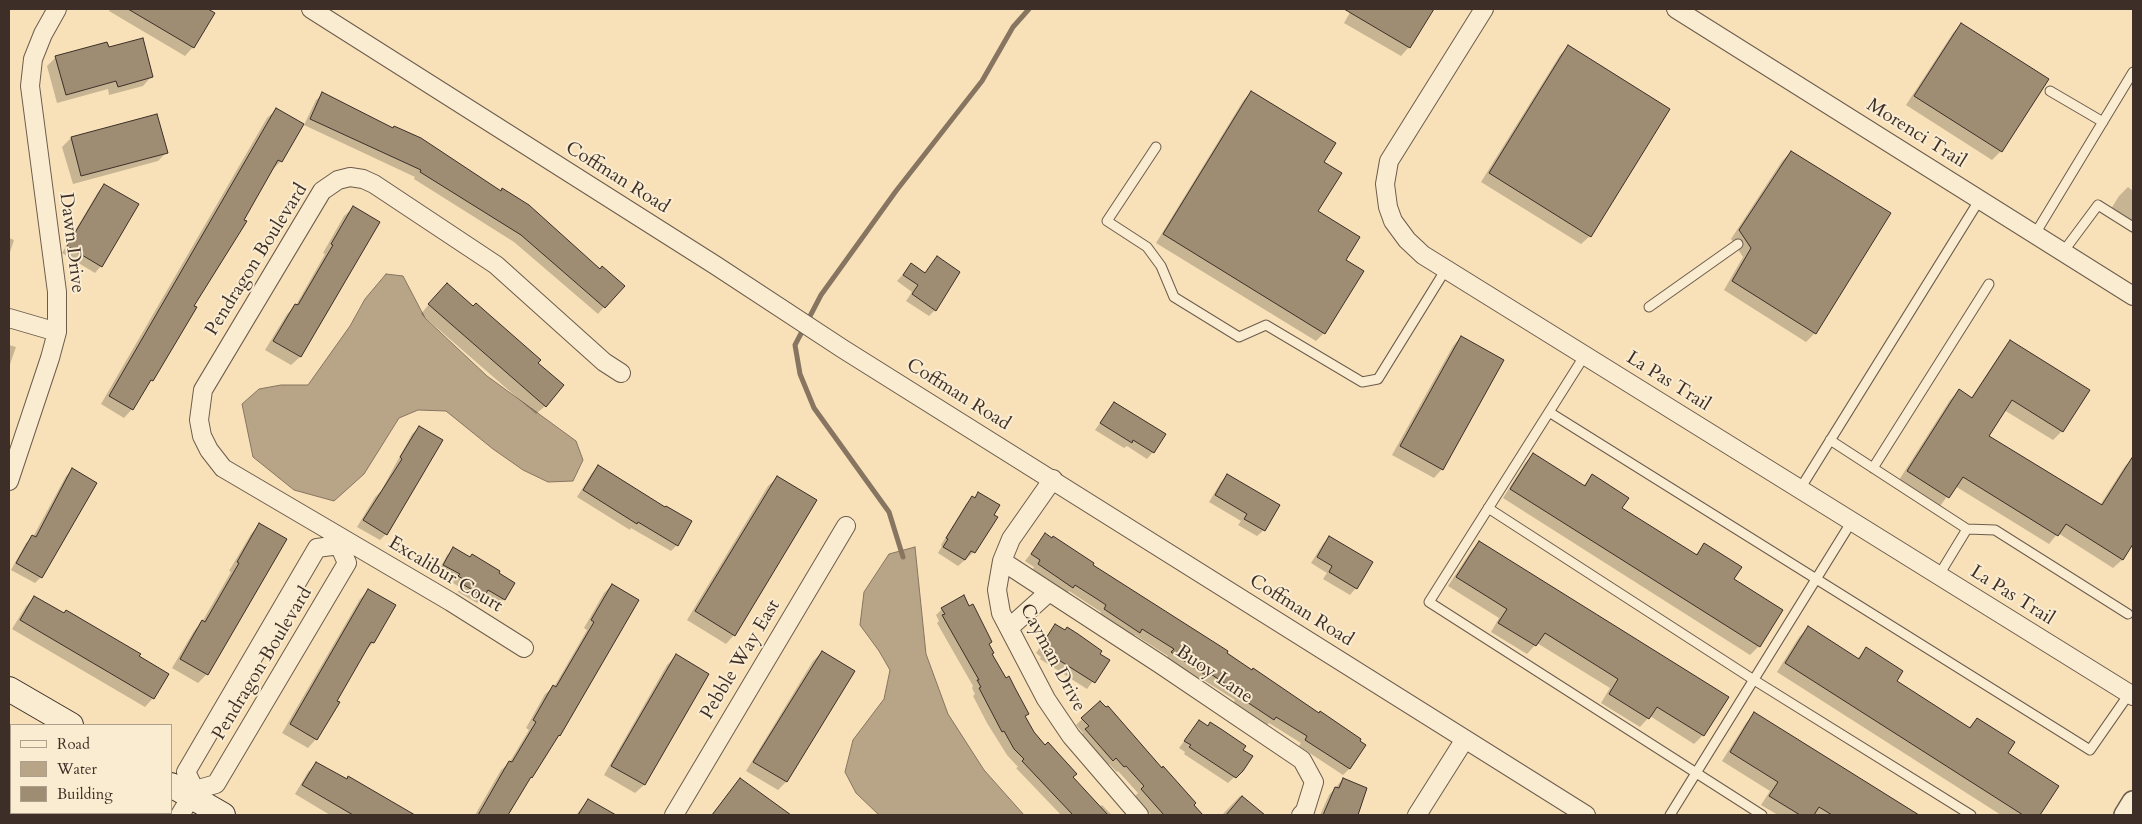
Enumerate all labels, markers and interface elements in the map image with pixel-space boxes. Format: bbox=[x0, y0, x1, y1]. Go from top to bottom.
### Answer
street label: Morenci Trail bbox=[1862, 94, 1970, 174]
street label: Coffman Road bbox=[561, 137, 673, 219]
street label: Pendragon Boulevard bbox=[201, 180, 313, 340]
street label: Dawn Drive bbox=[54, 192, 88, 294]
street label: La Pas Trail bbox=[1622, 347, 1714, 417]
street label: Coffman Road bbox=[902, 354, 1014, 436]
street label: Excalibur Court bbox=[384, 532, 506, 618]
street label: La Pas Trail bbox=[1966, 561, 2058, 631]
street label: Coffman Road bbox=[1245, 570, 1357, 652]
street label: Pendragon Boulevard bbox=[208, 583, 318, 745]
street label: Pebble Way East bbox=[696, 596, 786, 724]
street label: Cayman Drive bbox=[1014, 600, 1090, 716]
street label: Buoy Lane bbox=[1171, 641, 1257, 709]
legend bbox=[10, 724, 172, 814]
text: Road bbox=[57, 734, 90, 754]
text: Water bbox=[57, 759, 97, 779]
text: Building bbox=[57, 784, 113, 804]

